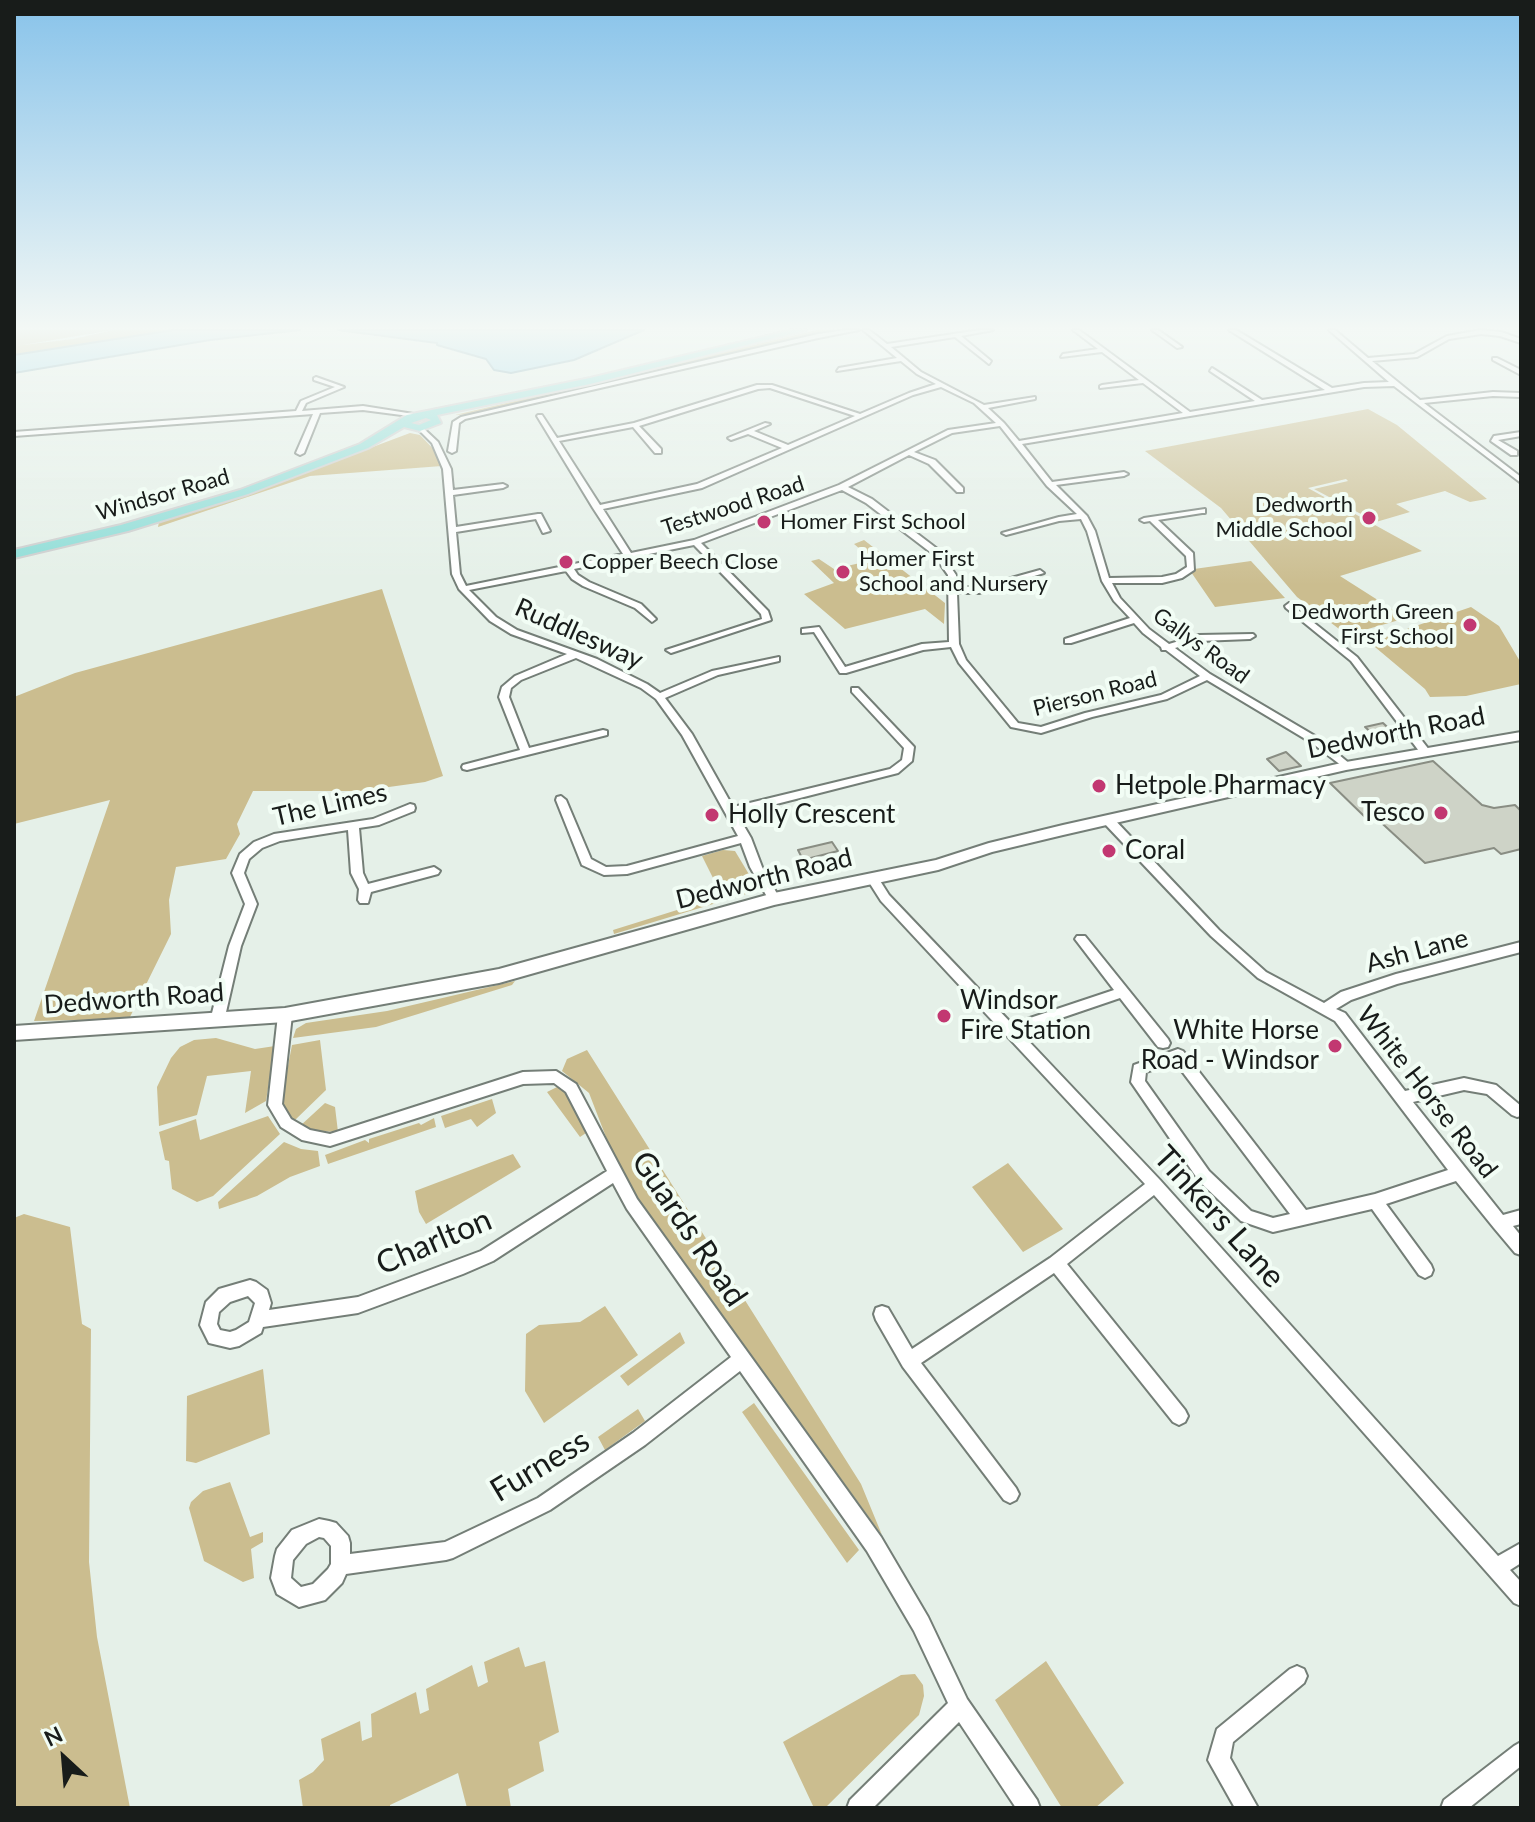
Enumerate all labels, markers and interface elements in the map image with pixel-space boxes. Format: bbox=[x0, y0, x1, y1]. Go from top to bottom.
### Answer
street label: Windsor Road bbox=[94, 463, 232, 527]
street label: Testwood Road bbox=[658, 471, 808, 541]
place label: Dedworth Middle School bbox=[1216, 492, 1353, 544]
place label: Homer First School bbox=[780, 509, 966, 535]
marker: Dedworth Middle School bbox=[1360, 509, 1378, 527]
marker: Homer First School bbox=[755, 513, 773, 531]
place label: Homer First School and Nursery bbox=[859, 546, 1048, 598]
place label: Copper Beech Close bbox=[582, 549, 778, 575]
marker: Copper Beech Close bbox=[557, 553, 575, 571]
marker: Homer First School and Nursery bbox=[834, 563, 852, 581]
street label: Ruddlesway bbox=[510, 592, 648, 676]
place label: Dedworth Green First School bbox=[1291, 599, 1454, 650]
street label: Gallys Road bbox=[1148, 602, 1254, 690]
marker: Dedworth Green First School bbox=[1461, 616, 1479, 634]
street label: Pierson Road bbox=[1030, 666, 1160, 722]
street label: Dedworth Road bbox=[1304, 700, 1488, 766]
place label: Hetpole Pharmacy bbox=[1115, 770, 1326, 802]
street label: The Limes bbox=[270, 777, 390, 833]
marker: Hetpole Pharmacy bbox=[1090, 777, 1108, 795]
place label: Tesco bbox=[1361, 797, 1425, 829]
place label: Holly Crescent bbox=[728, 799, 895, 831]
marker: Tesco bbox=[1432, 804, 1450, 822]
marker: Holly Crescent bbox=[703, 806, 721, 824]
place label: Coral bbox=[1125, 835, 1185, 867]
street label: Dedworth Road bbox=[673, 842, 855, 916]
marker: Coral bbox=[1100, 842, 1118, 860]
street label: Ash Lane bbox=[1362, 922, 1472, 980]
street label: Dedworth Road bbox=[43, 977, 225, 1021]
place label: Windsor Fire Station bbox=[960, 985, 1091, 1046]
street label: White Horse Road bbox=[1350, 1000, 1504, 1184]
marker: Windsor Fire Station bbox=[935, 1007, 953, 1025]
place label: White Horse Road - Windsor bbox=[1141, 1015, 1319, 1076]
marker: White Horse Road - Windsor bbox=[1326, 1037, 1344, 1055]
street label: Tinkers Lane bbox=[1145, 1138, 1293, 1296]
street label: Guards Road bbox=[623, 1144, 755, 1314]
street label: Charlton bbox=[370, 1201, 498, 1283]
street label: Furness bbox=[483, 1422, 597, 1510]
north arrow bbox=[24, 1718, 104, 1798]
text: N bbox=[40, 1720, 67, 1752]

